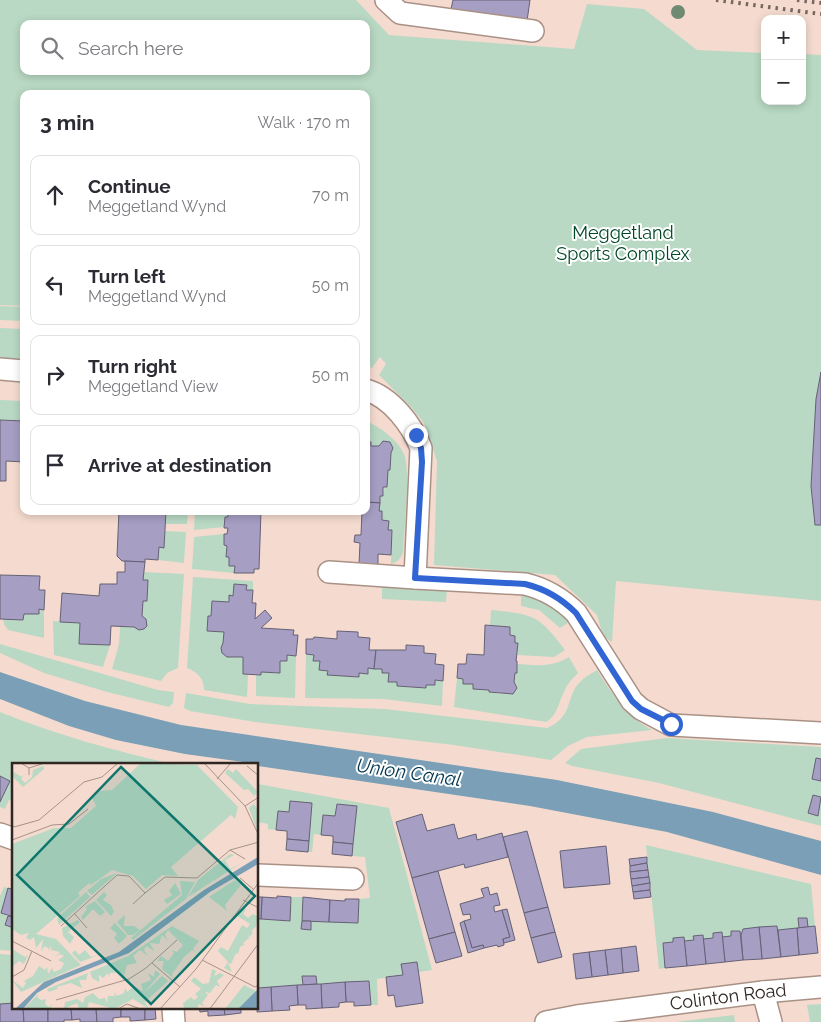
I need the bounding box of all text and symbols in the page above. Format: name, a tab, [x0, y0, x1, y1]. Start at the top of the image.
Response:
map controls	[761, 15, 806, 105]
button: +	[761, 15, 806, 60]
search box	[20, 20, 370, 75]
icon: search	[38, 34, 66, 62]
text: Search here	[78, 37, 184, 59]
button: −	[761, 60, 806, 105]
text: 3 min	[40, 110, 94, 135]
text: Walk · 170 m	[258, 113, 350, 132]
text: Continue	[88, 175, 171, 197]
icon: ahead	[41, 181, 69, 209]
text: 70 m	[312, 186, 349, 205]
text: Meggetland Wynd	[88, 197, 226, 216]
park label: Meggetland Sports Complex	[556, 222, 690, 264]
text: Turn left	[88, 265, 165, 287]
icon: left	[41, 271, 69, 299]
text: 50 m	[312, 276, 349, 295]
text: Meggetland Wynd	[88, 287, 226, 306]
text: Turn right	[88, 355, 177, 377]
icon: right	[41, 361, 69, 389]
text: 50 m	[312, 366, 349, 385]
text: Meggetland View	[88, 377, 218, 396]
route end	[405, 424, 428, 447]
icon: arrive	[41, 451, 69, 479]
text: Arrive at destination	[88, 454, 272, 476]
route start	[660, 713, 683, 736]
water label: Union Canal	[355, 754, 463, 790]
inset map	[12, 763, 259, 1010]
street label: Colinton Road	[669, 979, 787, 1014]

